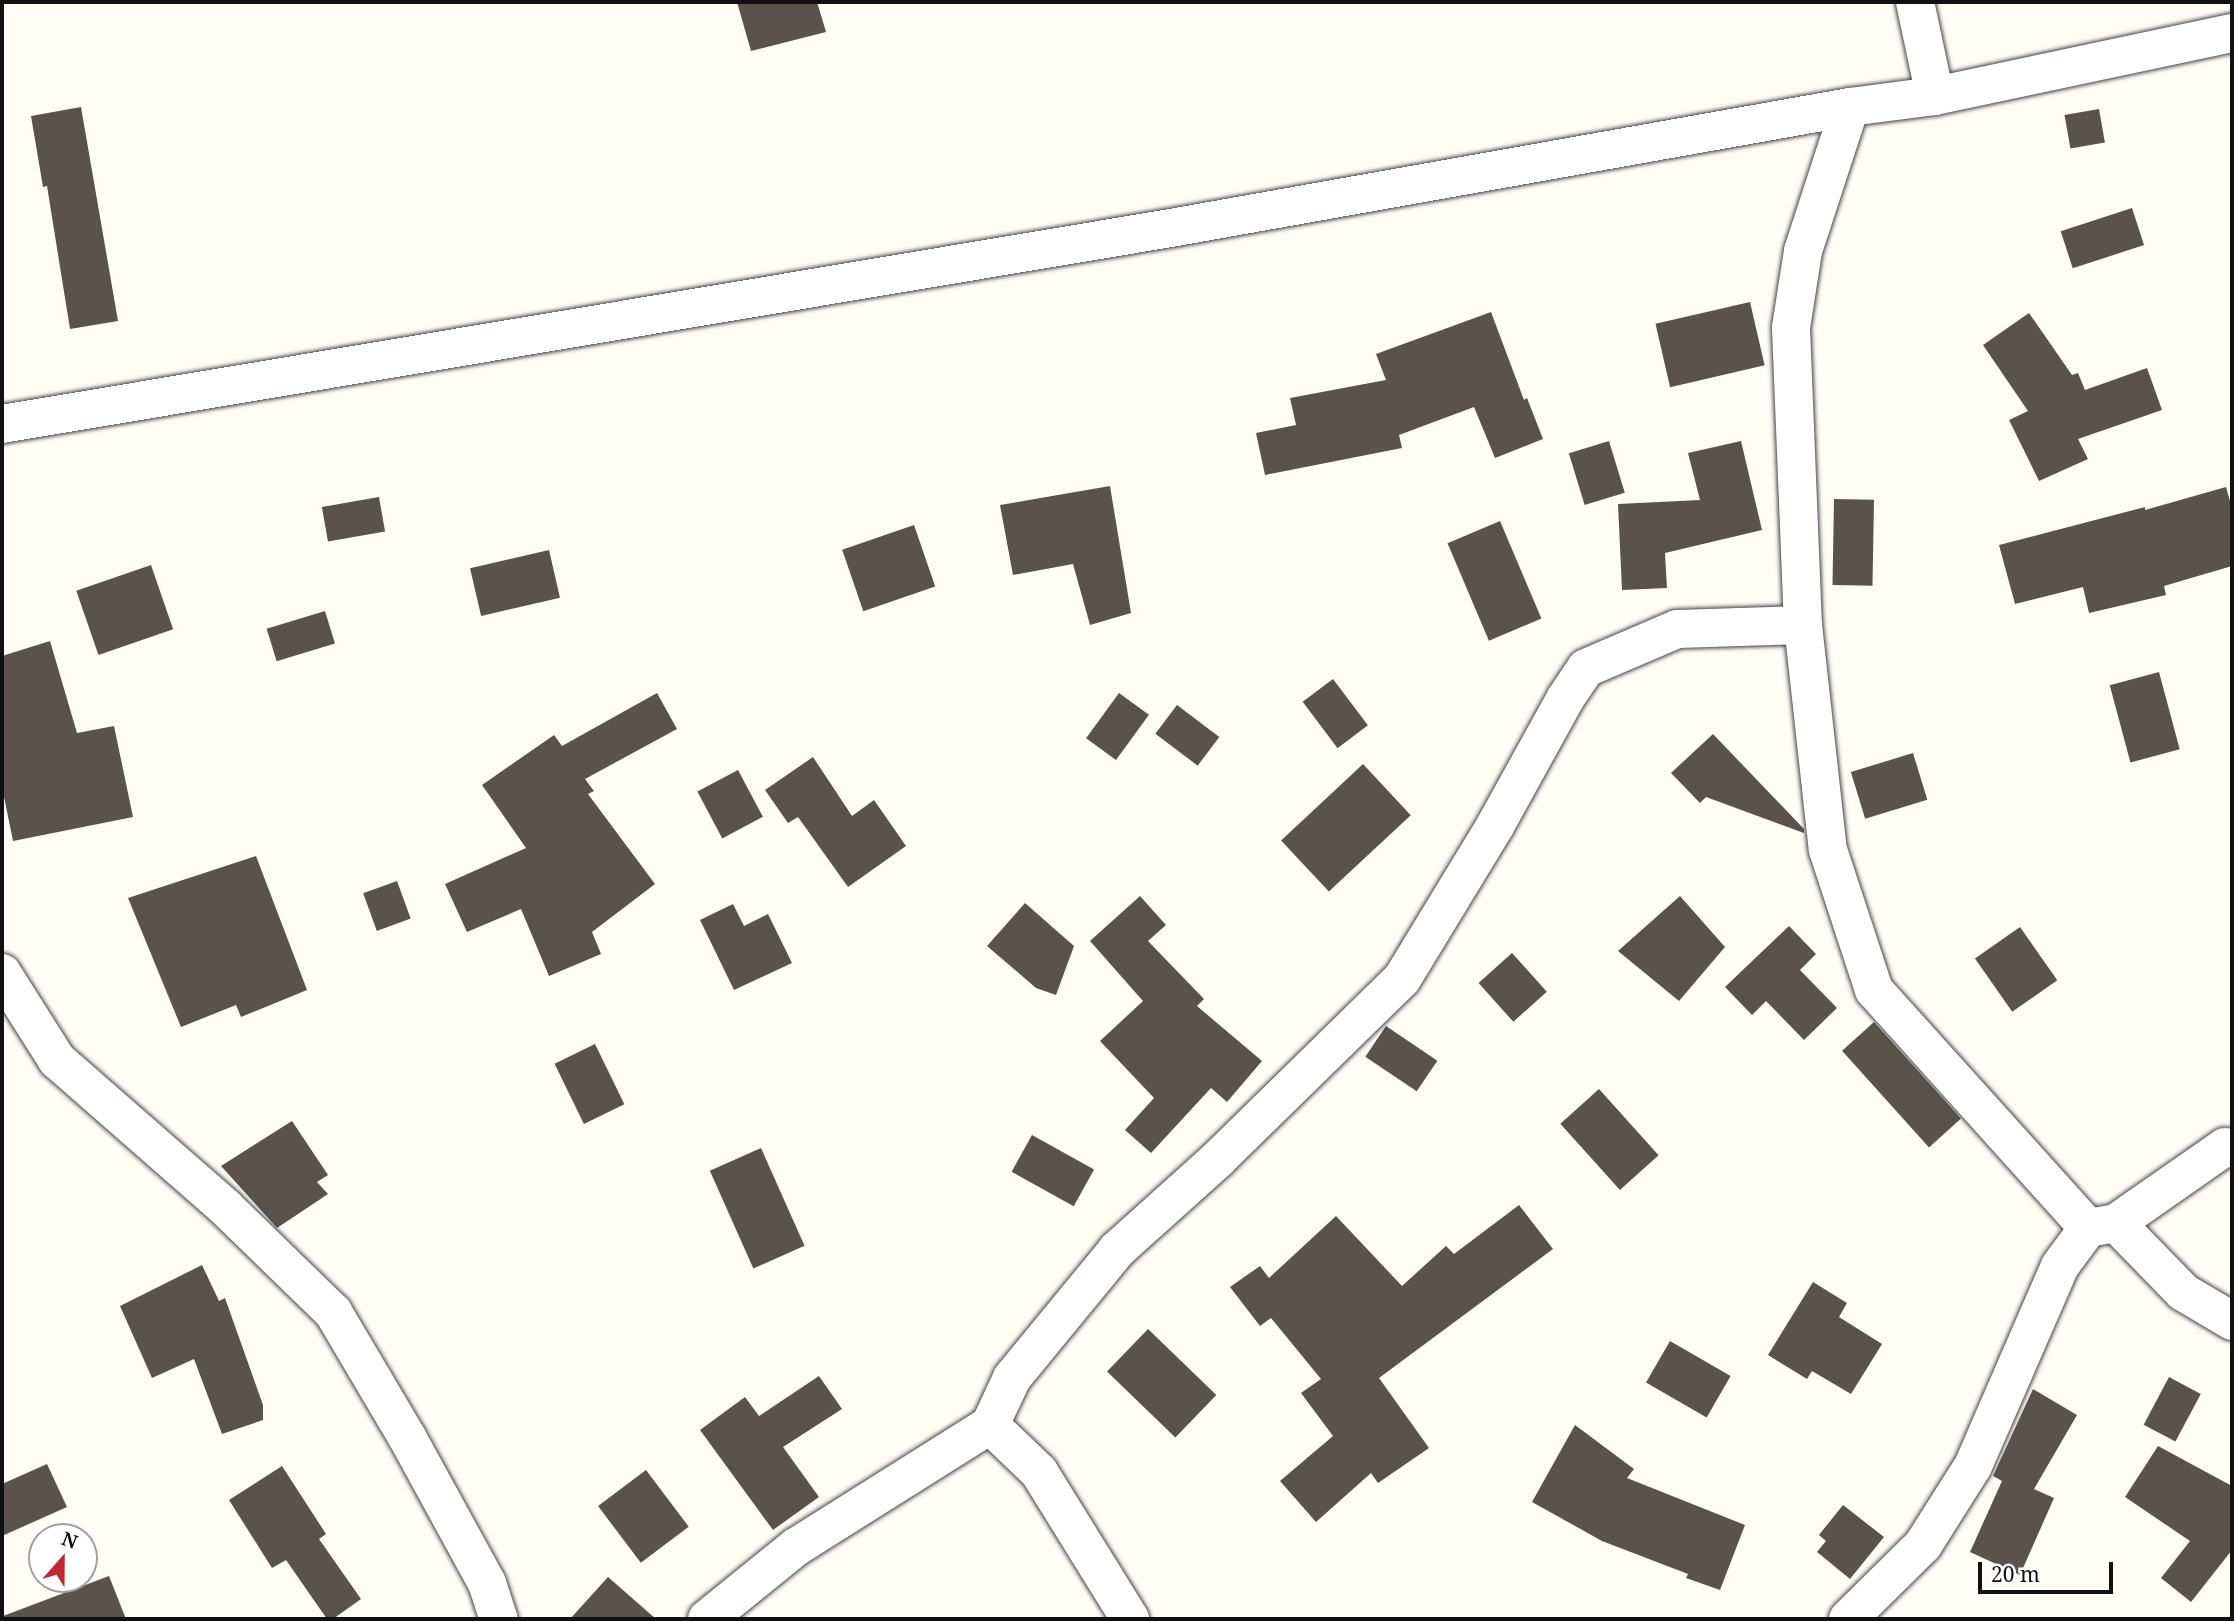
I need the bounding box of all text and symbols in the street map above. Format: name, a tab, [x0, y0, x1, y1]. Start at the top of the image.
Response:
north arrow	[28, 1523, 98, 1593]
text: N	[58, 1525, 81, 1555]
scale bar	[1982, 1548, 2117, 1592]
text: 20 m	[1991, 1560, 2040, 1588]

